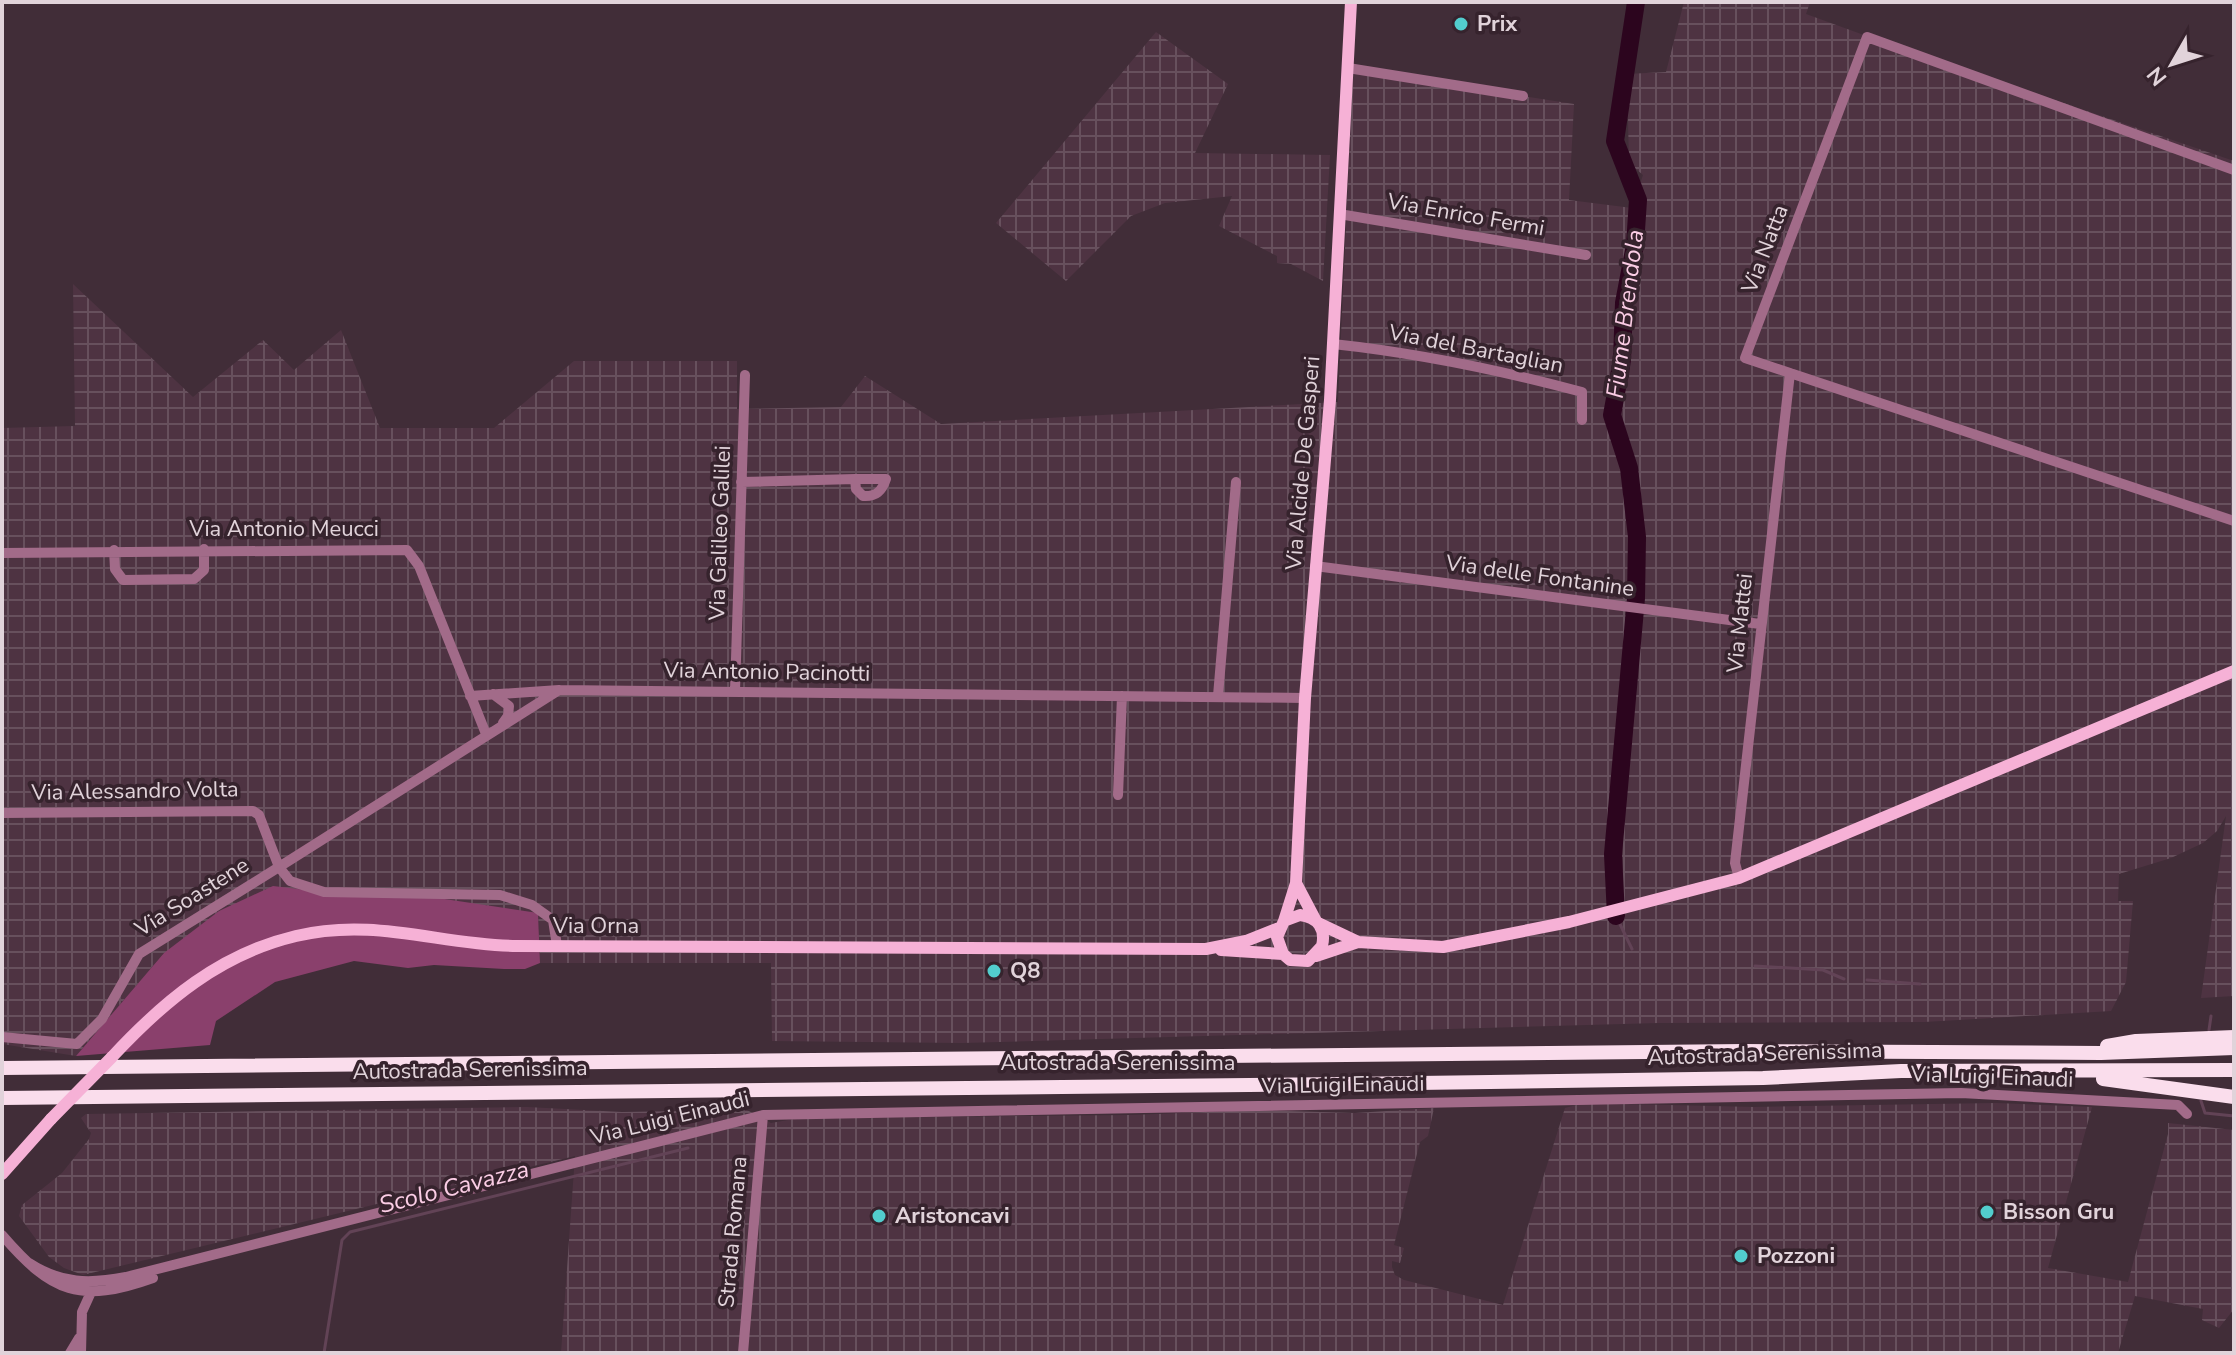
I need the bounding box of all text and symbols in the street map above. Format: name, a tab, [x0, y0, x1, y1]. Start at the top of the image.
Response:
place label: Prix	[1477, 9, 1518, 39]
marker: Prix	[1452, 15, 1470, 33]
north arrow	[2132, 24, 2212, 104]
text: N	[2140, 60, 2174, 92]
street label: Via Enrico Fermi	[1384, 186, 1547, 244]
street label: Via Natta	[1734, 201, 1796, 298]
water label: Fiume Brendola	[1599, 228, 1651, 400]
street label: Via del Bartaglian	[1385, 317, 1566, 381]
street label: Via Alcide De Gasperi	[1279, 355, 1327, 572]
street label: Via Galileo Galilei	[702, 445, 738, 622]
street label: Via Antonio Meucci	[188, 514, 379, 544]
street label: Via delle Fontanine	[1443, 548, 1636, 604]
street label: Via Mattei	[1720, 572, 1760, 675]
street label: Via Antonio Pacinotti	[662, 655, 871, 689]
street label: Via Alessandro Volta	[30, 774, 239, 808]
street label: Via Soastene	[129, 850, 255, 944]
street label: Via Orna	[552, 911, 639, 941]
place label: Q8	[1010, 956, 1040, 986]
marker: Q8	[985, 962, 1003, 980]
street label: Autostrada Serenissima	[1647, 1035, 1883, 1073]
street label: Autostrada Serenissima	[1001, 1048, 1235, 1078]
street label: Autostrada Serenissima	[352, 1053, 588, 1087]
street label: Via Luigi Einaudi	[1909, 1059, 2074, 1095]
street label: Via Luigi Einaudi	[1260, 1069, 1425, 1101]
street label: Via Luigi Einaudi	[586, 1084, 753, 1152]
water label: Scolo Cavazza	[376, 1153, 532, 1221]
street label: Strada Romana	[711, 1155, 755, 1309]
place label: Bisson Gru	[2003, 1197, 2114, 1227]
place label: Aristoncavi	[895, 1201, 1010, 1231]
marker: Bisson Gru	[1978, 1203, 1996, 1221]
marker: Aristoncavi	[870, 1207, 888, 1225]
place label: Pozzoni	[1757, 1241, 1835, 1271]
marker: Pozzoni	[1732, 1247, 1750, 1265]

